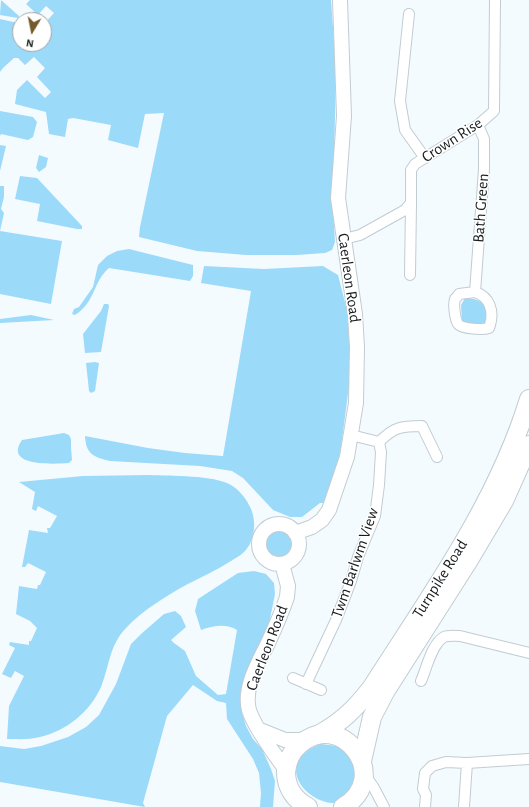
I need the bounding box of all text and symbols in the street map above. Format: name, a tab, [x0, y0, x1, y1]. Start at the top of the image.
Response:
north arrow	[12, 12, 52, 52]
text: N	[25, 37, 35, 49]
street label: Crown Rise	[418, 113, 486, 167]
street label: Bath Green	[469, 173, 493, 243]
street label: Caerleon Road	[333, 232, 365, 324]
street label: Twm Barlwm View	[327, 505, 383, 621]
street label: Turnpike Road	[408, 536, 472, 622]
street label: Caerleon Road	[242, 603, 292, 693]

